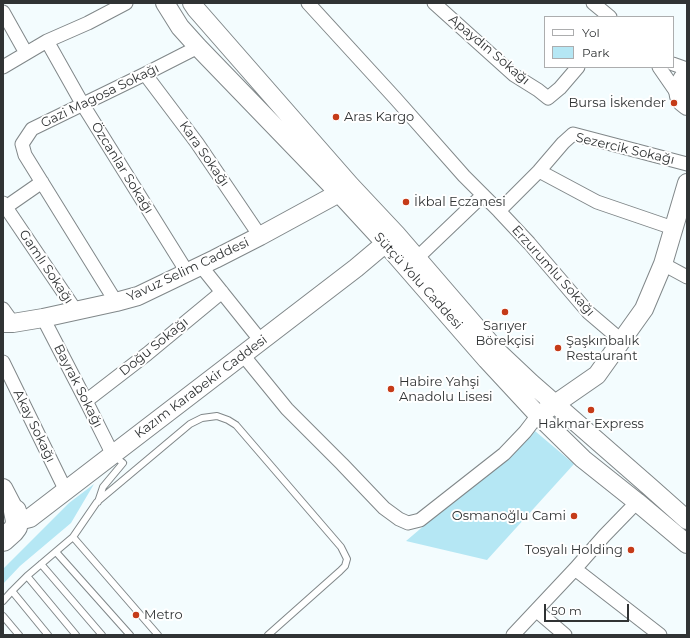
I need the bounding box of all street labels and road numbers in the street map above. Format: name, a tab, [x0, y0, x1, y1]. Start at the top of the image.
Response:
street label: Apaydın Sokağı	[445, 12, 533, 88]
street label: Gazi Magosa Sokağı	[38, 61, 162, 131]
street label: Kara Sokağı	[176, 118, 232, 190]
street label: Özcanlar Sokağı	[88, 119, 156, 217]
street label: Sezercik Sokağı	[574, 130, 676, 168]
street label: Erzurumlu Sokağı	[508, 222, 598, 320]
street label: Gamlı Sokağı	[16, 227, 76, 307]
street label: Sütçü Yolu Caddesi	[371, 229, 465, 333]
street label: Yavuz Selim Caddesi	[124, 235, 252, 305]
street label: Doğu Sokağı	[117, 315, 191, 379]
street label: Kazım Karabekir Caddesi	[132, 332, 270, 442]
street label: Bayrak Sokağı	[50, 342, 106, 430]
street label: Akay Sokağı	[10, 387, 58, 465]

